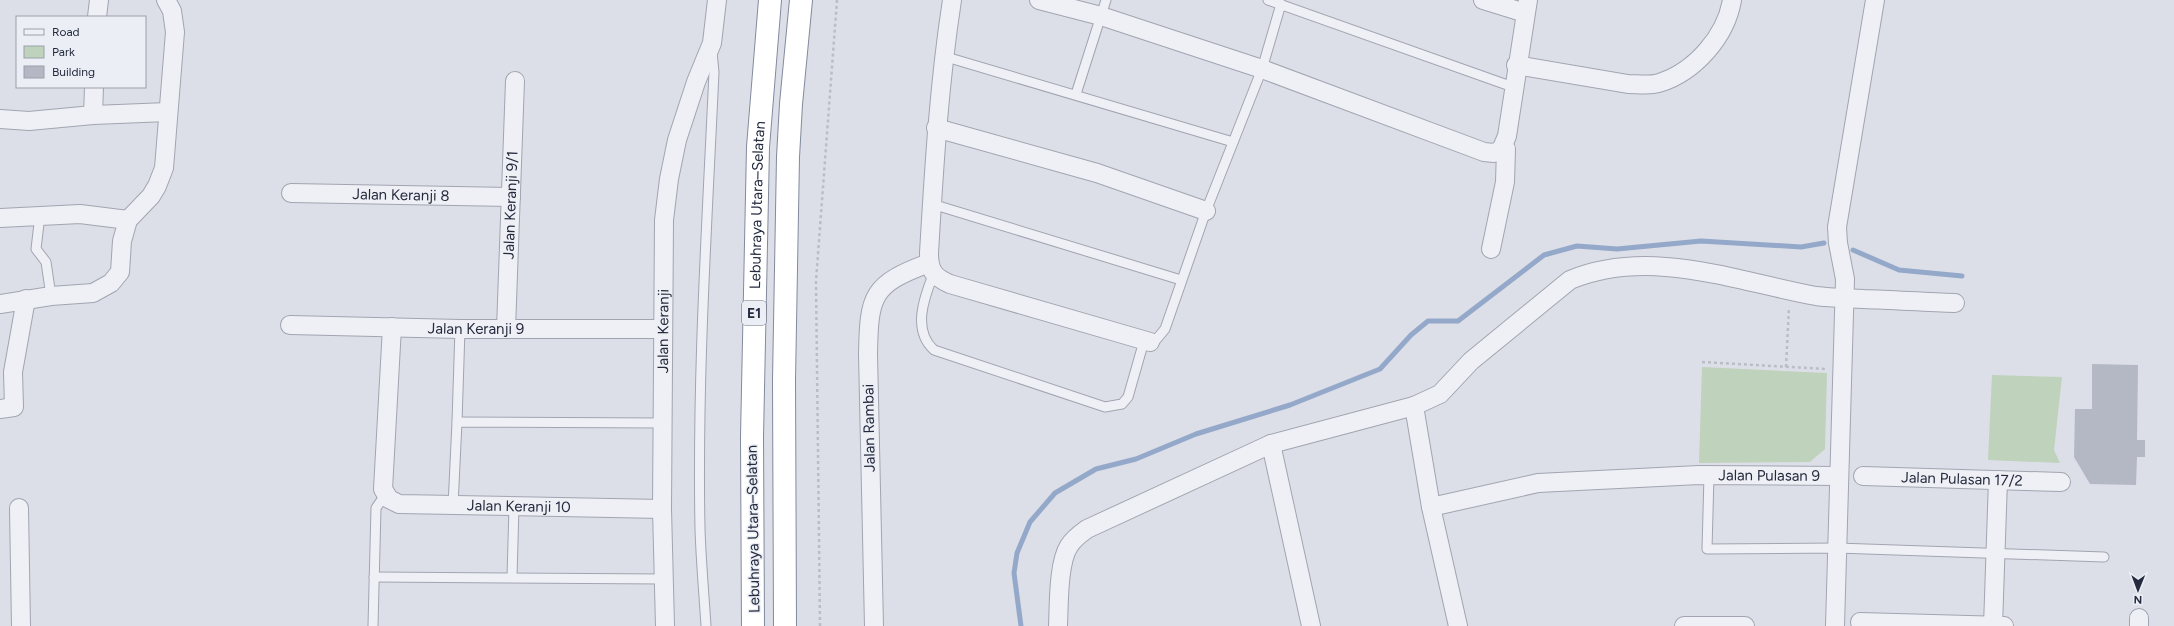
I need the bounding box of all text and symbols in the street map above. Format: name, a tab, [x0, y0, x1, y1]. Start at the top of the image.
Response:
legend	[16, 16, 146, 88]
text: Road	[52, 25, 80, 39]
text: Park	[52, 45, 75, 59]
text: Building	[52, 65, 95, 79]
street label: Lebuhraya Utara–Selatan	[746, 120, 769, 289]
street label: Jalan Keranji 9/1	[500, 150, 521, 260]
street label: Jalan Keranji 8	[352, 185, 450, 205]
street label: Jalan Keranji	[654, 289, 673, 373]
road number: E1	[742, 301, 766, 325]
street label: Jalan Keranji 9	[427, 319, 524, 338]
street label: Jalan Rambai	[859, 384, 879, 472]
street label: Lebuhraya Utara–Selatan	[743, 445, 763, 613]
street label: Jalan Pulasan 9	[1718, 466, 1820, 485]
street label: Jalan Pulasan 17/2	[1901, 468, 2023, 490]
street label: Jalan Keranji 10	[467, 496, 571, 516]
north arrow	[2118, 570, 2158, 610]
text: N	[2133, 593, 2142, 606]

